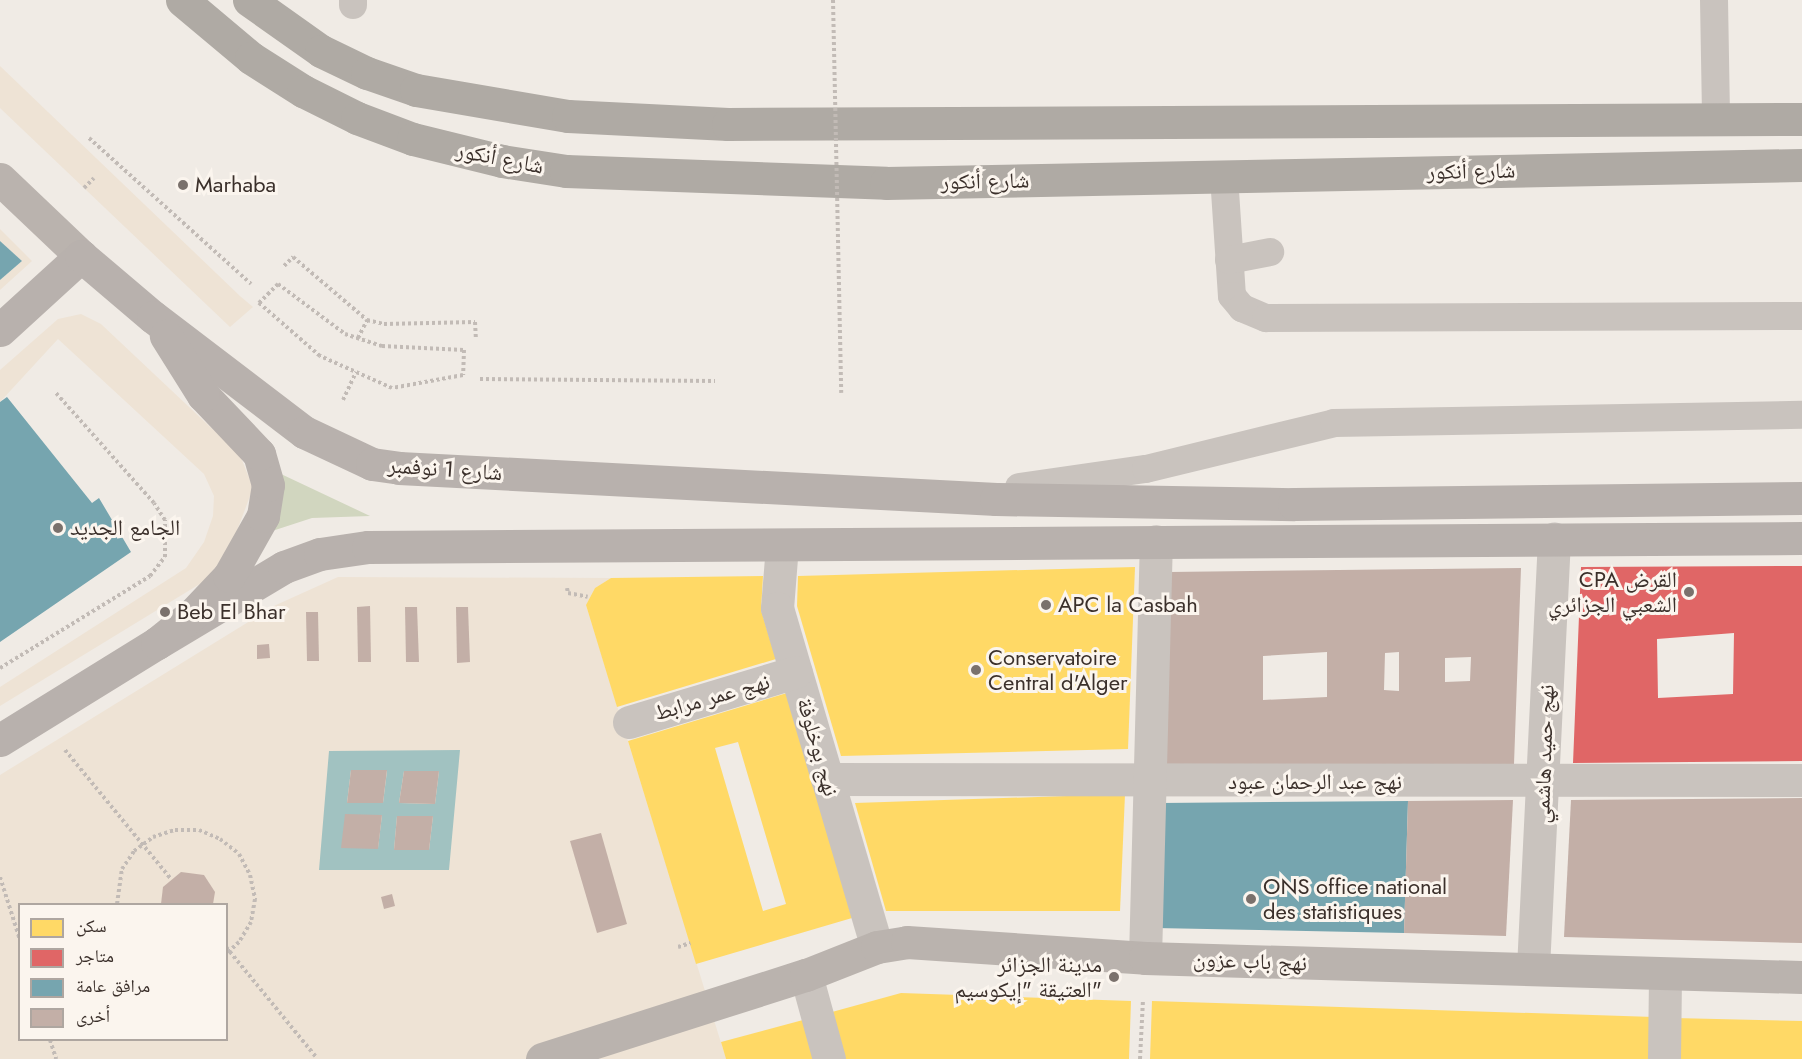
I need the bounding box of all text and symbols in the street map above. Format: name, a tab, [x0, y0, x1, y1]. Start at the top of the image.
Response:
street label: شارع أنكور	[454, 137, 546, 179]
street label: شارع أنكور	[1426, 157, 1516, 185]
street label: شارع أنكور	[940, 167, 1030, 195]
place label: Marhaba	[195, 172, 276, 198]
marker: Marhaba	[176, 178, 190, 192]
street label: شارع 1 نوفمبر	[387, 452, 503, 486]
place label: الجامع الجديد	[70, 515, 180, 541]
marker: الجامع الجديد	[51, 521, 65, 535]
place label: CPA القرض الشعبي الجزائري	[1548, 566, 1677, 618]
marker: CPA القرض الشعبي الجزائري	[1682, 585, 1696, 599]
place label: APC la Casbah	[1058, 592, 1198, 618]
marker: APC la Casbah	[1039, 598, 1053, 612]
place label: Beb El Bhar	[177, 599, 285, 625]
marker: Beb El Bhar	[158, 605, 172, 619]
place label: Conservatoire Central d'Alger	[988, 644, 1128, 696]
marker: Conservatoire Central d'Alger	[969, 663, 983, 677]
street label: نهج عمر مرابط	[651, 668, 773, 726]
street label: نهج حميد هاشمي	[1528, 684, 1560, 824]
street label: نهج بوخلوفة	[791, 695, 845, 799]
street label: نهج عبد الرحمان عبود	[1228, 769, 1402, 795]
place label: ONS office national des statistiques	[1263, 873, 1447, 924]
marker: ONS office national des statistiques	[1244, 892, 1258, 906]
legend	[18, 903, 228, 1041]
text: سكن	[76, 913, 107, 939]
text: متاجر	[76, 943, 114, 969]
street label: نهج باب عزون	[1193, 946, 1307, 976]
place label: مدينة الجزائر العتيقة "إيكوسيم"	[954, 951, 1102, 1002]
marker: مدينة الجزائر العتيقة "إيكوسيم"	[1107, 970, 1121, 984]
text: مرافق عامة	[76, 973, 150, 999]
text: أخرى	[76, 1003, 110, 1029]

